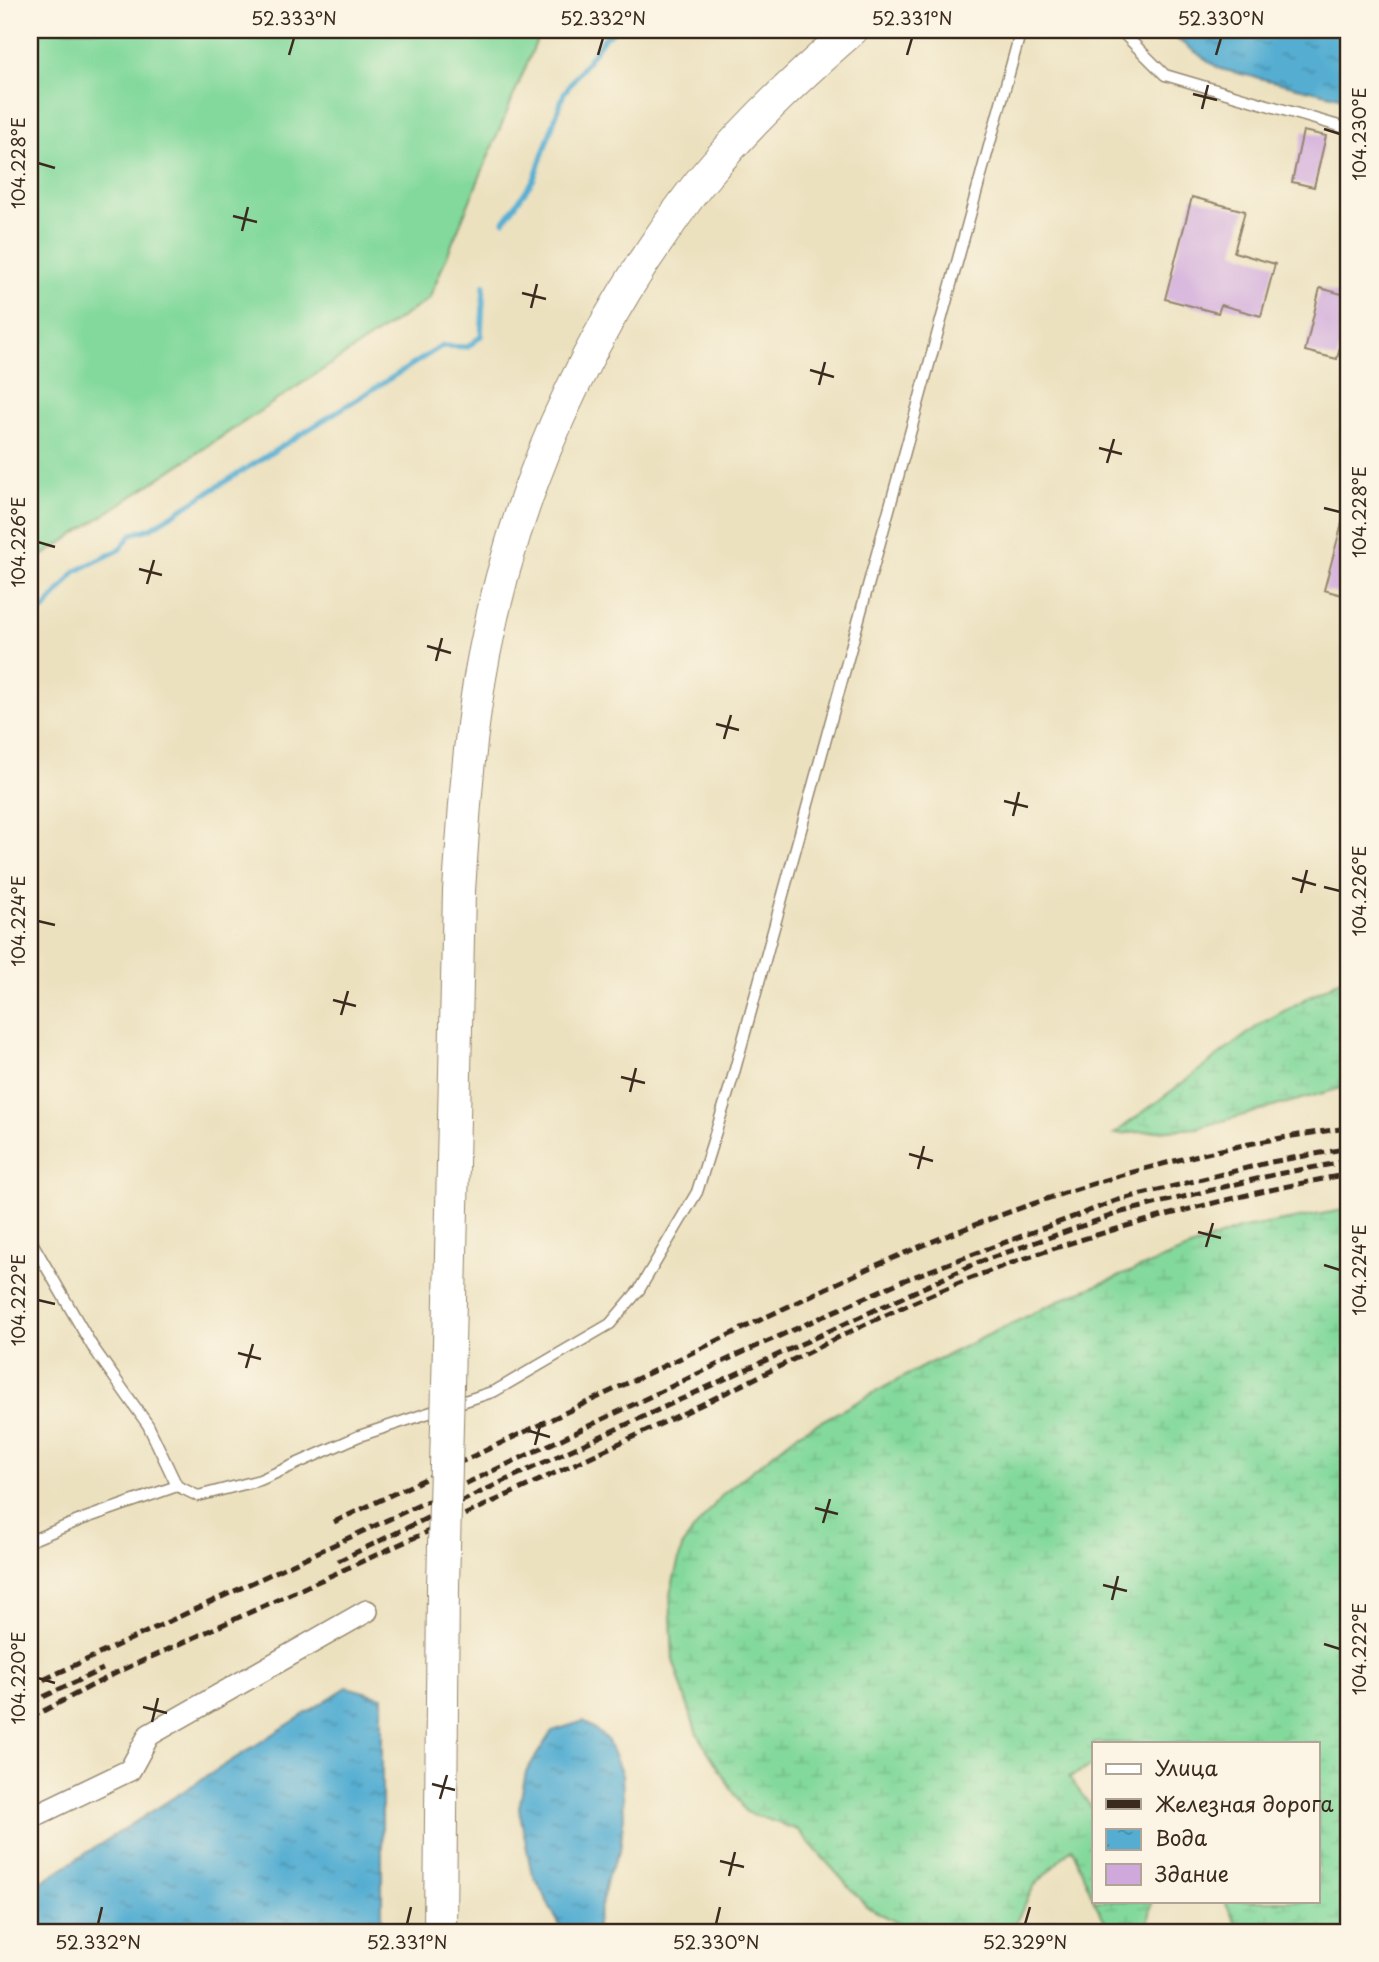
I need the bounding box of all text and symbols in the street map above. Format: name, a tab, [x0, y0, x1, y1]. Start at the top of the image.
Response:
text: 52.333°N	[251, 4, 337, 31]
text: 52.332°N	[560, 4, 646, 31]
text: 52.331°N	[872, 4, 952, 31]
text: 52.330°N	[1178, 4, 1264, 31]
text: 104.230°E	[1345, 87, 1372, 181]
text: 104.228°E	[4, 117, 31, 209]
text: 104.228°E	[1345, 466, 1372, 558]
text: 104.226°E	[4, 496, 31, 588]
text: 104.226°E	[1345, 845, 1372, 937]
text: 104.224°E	[4, 875, 31, 967]
text: 104.224°E	[1345, 1224, 1372, 1316]
text: 104.222°E	[4, 1254, 31, 1346]
text: 104.222°E	[1345, 1603, 1372, 1695]
text: 104.220°E	[4, 1631, 31, 1725]
legend	[1092, 1742, 1320, 1902]
text: Улица	[1155, 1751, 1218, 1783]
text: Железная дорога	[1155, 1787, 1333, 1819]
text: Вода	[1155, 1821, 1207, 1853]
text: Здание	[1155, 1857, 1229, 1889]
text: 52.332°N	[55, 1928, 141, 1955]
text: 52.331°N	[367, 1928, 447, 1955]
text: 52.330°N	[673, 1928, 759, 1955]
text: 52.329°N	[983, 1928, 1067, 1955]

